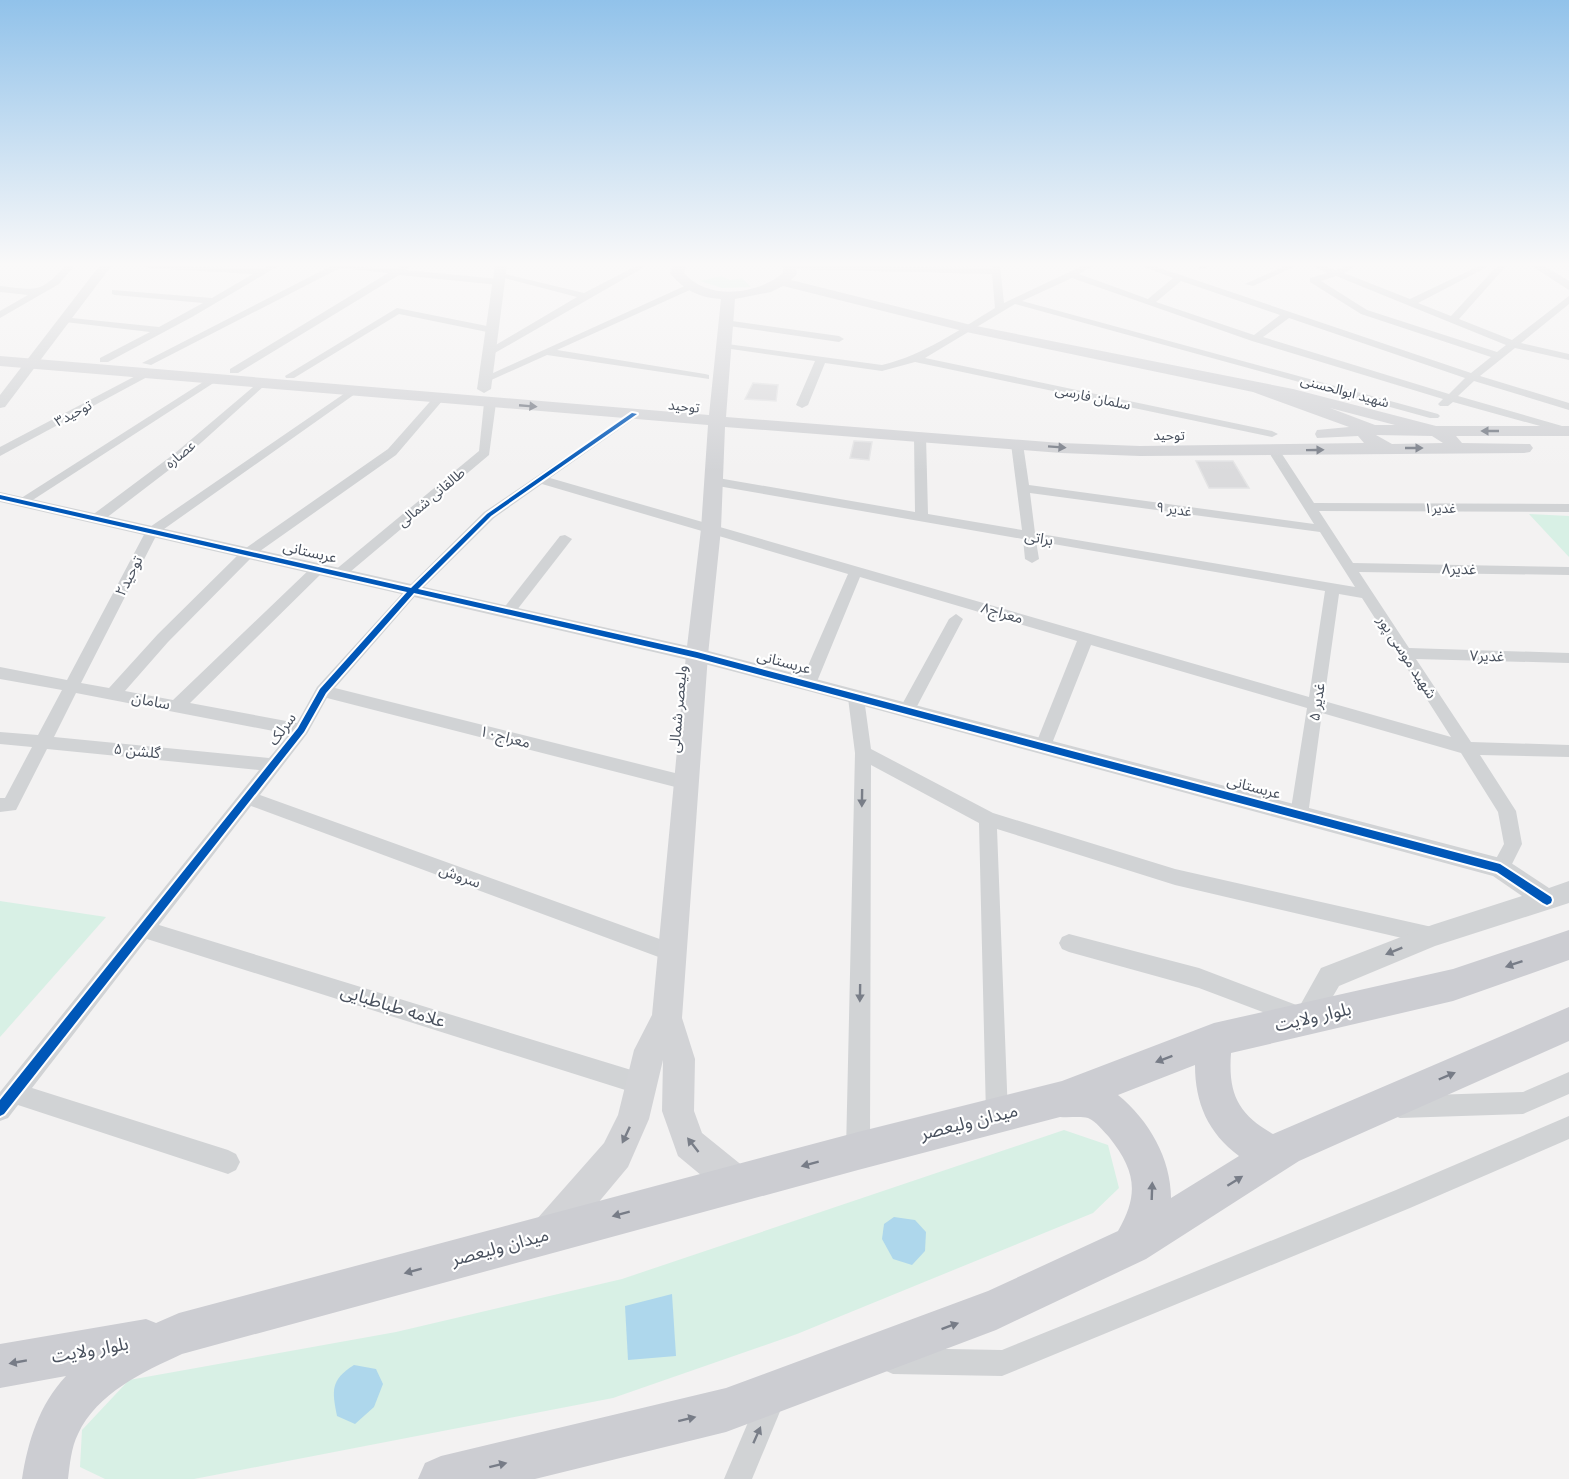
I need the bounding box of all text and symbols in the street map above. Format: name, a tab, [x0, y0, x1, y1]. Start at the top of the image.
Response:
street label: شهید ابوالحسنی	[1299, 371, 1391, 411]
street label: سلمان فارسی	[1054, 380, 1132, 414]
street label: توحید	[667, 395, 701, 417]
street label: توحید۳	[51, 396, 95, 430]
one-way arrow	[518, 401, 537, 411]
street label: توحید	[1153, 426, 1185, 444]
one-way arrow	[1480, 426, 1499, 436]
street label: عصاره	[161, 436, 199, 472]
one-way arrow	[1048, 442, 1067, 452]
one-way arrow	[1405, 443, 1424, 453]
one-way arrow	[1306, 445, 1325, 455]
street label: طالقانی شمالی	[393, 463, 469, 531]
street label: غدیر ۹	[1155, 498, 1193, 520]
street label: غدیر۱	[1424, 499, 1456, 517]
street label: براتی	[1023, 526, 1055, 549]
street label: عربستانی	[281, 536, 339, 567]
street label: توحید۲	[110, 552, 147, 599]
street label: غدیر۸	[1442, 559, 1477, 578]
street label: معراج۸	[978, 597, 1025, 630]
street label: شهید موسی پور	[1372, 611, 1442, 703]
street label: عربستانی	[755, 645, 814, 678]
street label: غدیر۷	[1469, 645, 1505, 666]
street label: ولیعصر شمالی	[664, 664, 691, 754]
street label: غدیر ۵	[1304, 681, 1329, 722]
street label: سامان	[130, 687, 172, 714]
street label: سرلک	[263, 708, 300, 749]
street label: معراج۱۰	[477, 721, 532, 755]
street label: گلشن ۵	[113, 739, 162, 762]
street label: عربستانی	[1225, 770, 1284, 803]
one-way arrow	[858, 788, 867, 807]
street label: سروش	[437, 859, 484, 892]
one-way arrow	[1385, 946, 1403, 956]
one-way arrow	[1505, 959, 1523, 969]
street label: علامه طباطبایی	[338, 979, 448, 1032]
one-way arrow	[855, 983, 865, 1002]
street label: بلوار ولایت	[1272, 997, 1353, 1036]
one-way arrow	[1155, 1055, 1173, 1064]
one-way arrow	[1438, 1071, 1456, 1080]
street label: میدان ولیعصر	[917, 1098, 1020, 1145]
one-way arrow	[621, 1127, 630, 1144]
one-way arrow	[687, 1137, 700, 1152]
one-way arrow	[801, 1159, 819, 1169]
one-way arrow	[1227, 1175, 1243, 1186]
one-way arrow	[1147, 1181, 1156, 1200]
one-way arrow	[612, 1210, 631, 1220]
street label: میدان ولیعصر	[448, 1222, 551, 1271]
one-way arrow	[404, 1267, 422, 1276]
one-way arrow	[941, 1321, 959, 1330]
street label: بلوار ولایت	[50, 1331, 130, 1368]
one-way arrow	[9, 1358, 28, 1367]
one-way arrow	[678, 1414, 697, 1424]
one-way arrow	[752, 1426, 762, 1444]
one-way arrow	[489, 1460, 507, 1470]

